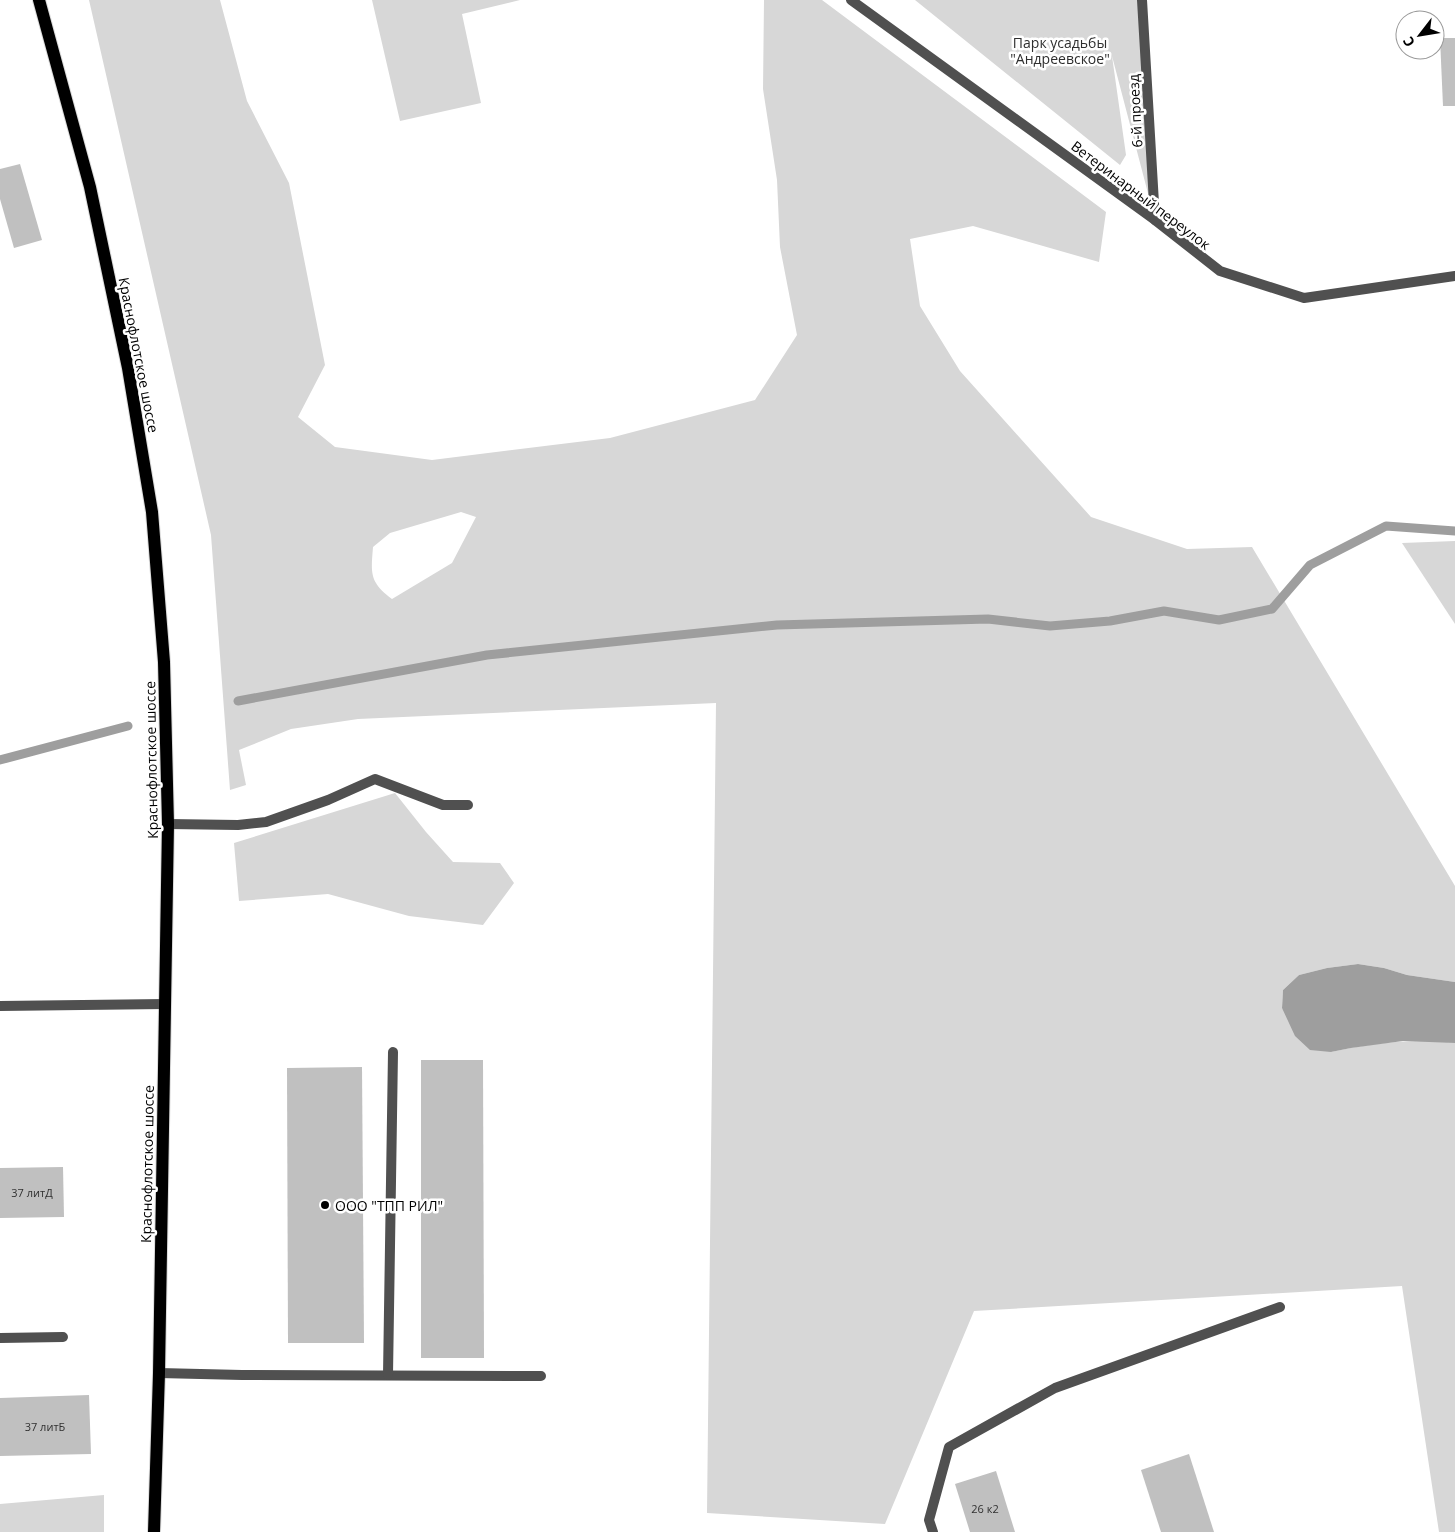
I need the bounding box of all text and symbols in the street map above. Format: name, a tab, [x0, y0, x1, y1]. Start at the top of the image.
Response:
north arrow	[1395, 10, 1445, 60]
park label: Парк усадьбы "Андреевское"	[1010, 33, 1110, 68]
text: С	[1398, 33, 1419, 51]
street label: 6-й проезд	[1124, 74, 1146, 148]
street label: Ветеринарный переулок	[1067, 136, 1215, 254]
street label: Краснофлотское шоссе	[115, 276, 163, 434]
street label: Краснофлотское шоссе	[140, 681, 162, 839]
street label: Краснофлотское шоссе	[136, 1085, 158, 1243]
house number: 37 литД	[11, 1185, 53, 1200]
place label: ООО "ТПП РИЛ"	[335, 1196, 443, 1215]
marker: ООО "ТПП РИЛ"	[319, 1199, 331, 1211]
house number: 37 литБ	[25, 1419, 66, 1434]
house number: 26 к2	[971, 1501, 999, 1516]

